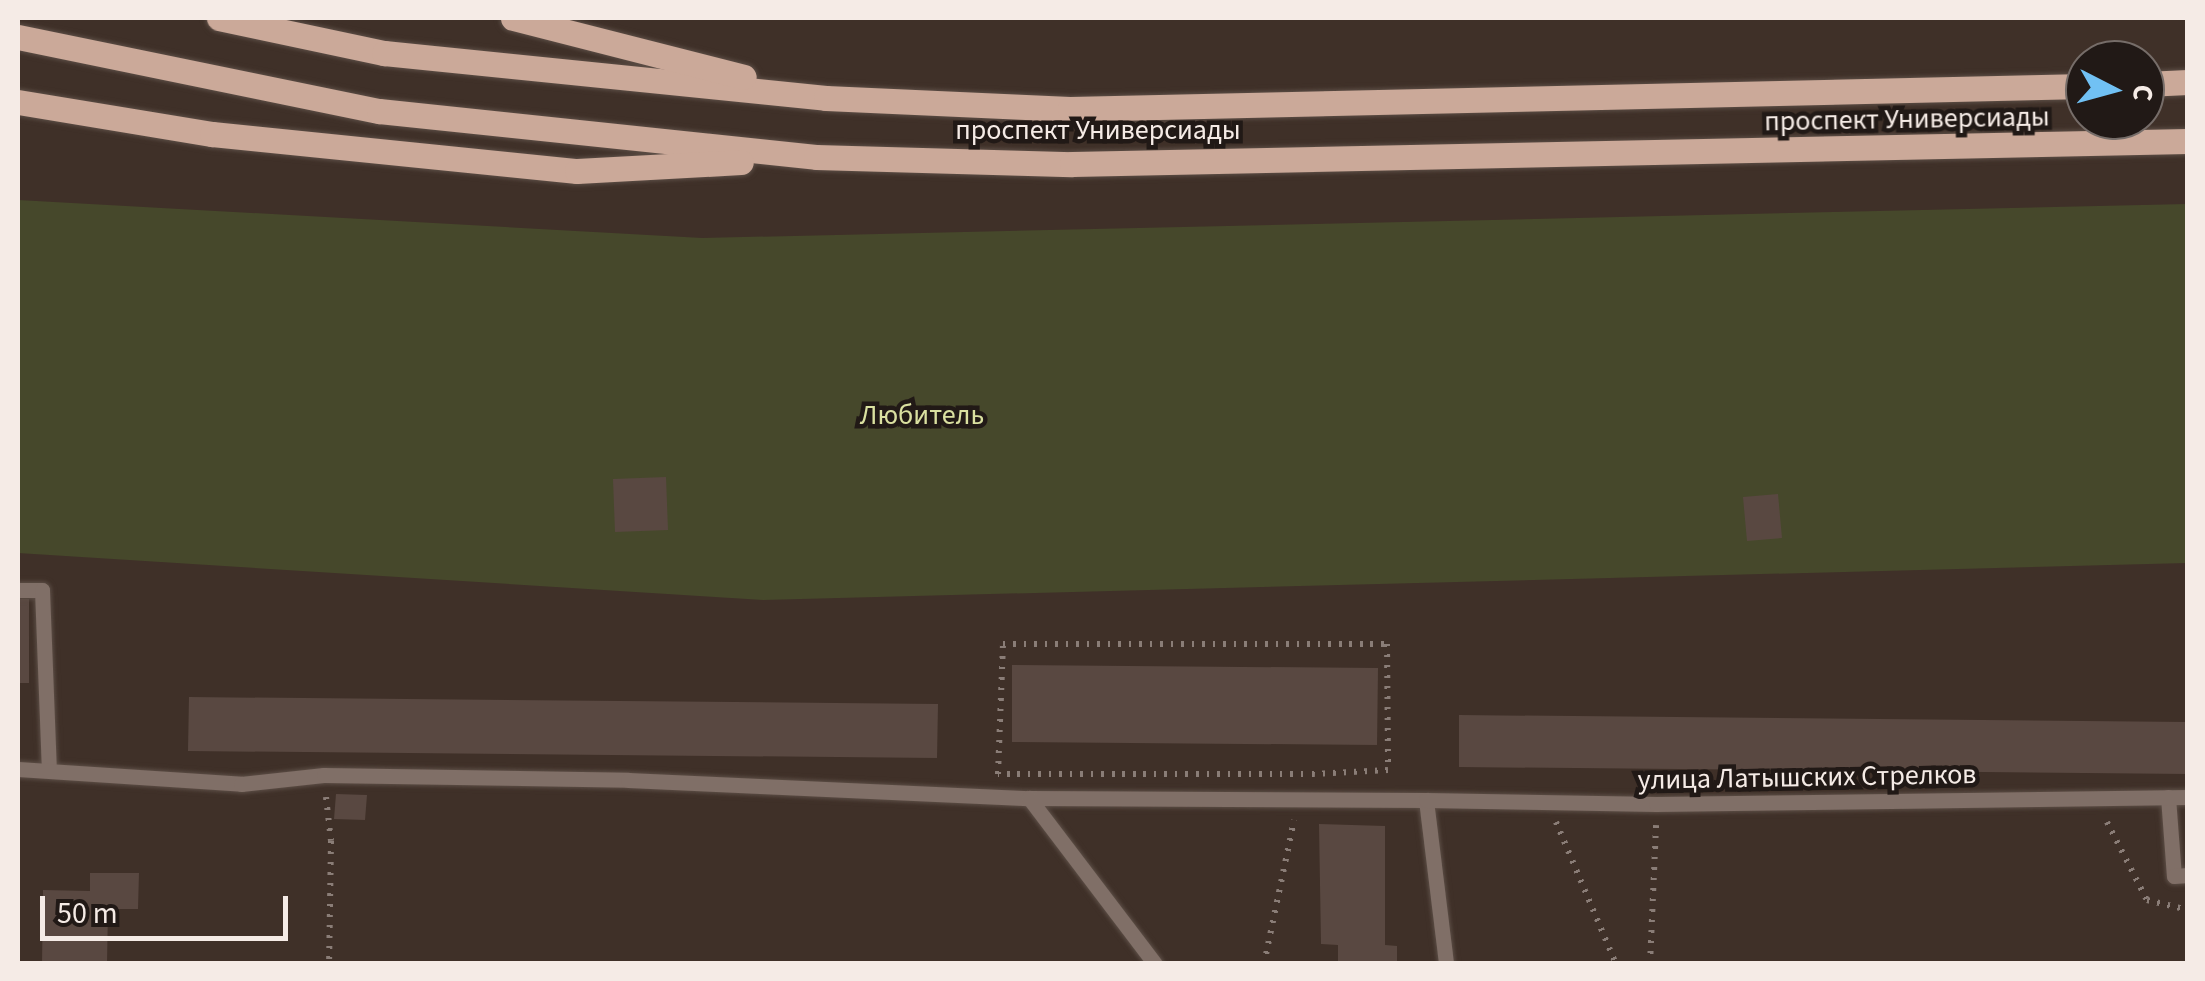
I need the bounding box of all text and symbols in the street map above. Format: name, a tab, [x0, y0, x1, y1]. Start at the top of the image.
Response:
north arrow	[2065, 40, 2165, 140]
text: С	[2122, 83, 2164, 103]
street label: проспект Универсиады	[1764, 100, 2050, 138]
street label: проспект Универсиады	[955, 113, 1241, 147]
park label: Любитель	[860, 398, 984, 432]
street label: улица Латышских Стрелков	[1637, 757, 1977, 797]
scale bar	[45, 876, 292, 938]
text: 50 m	[57, 892, 118, 935]

